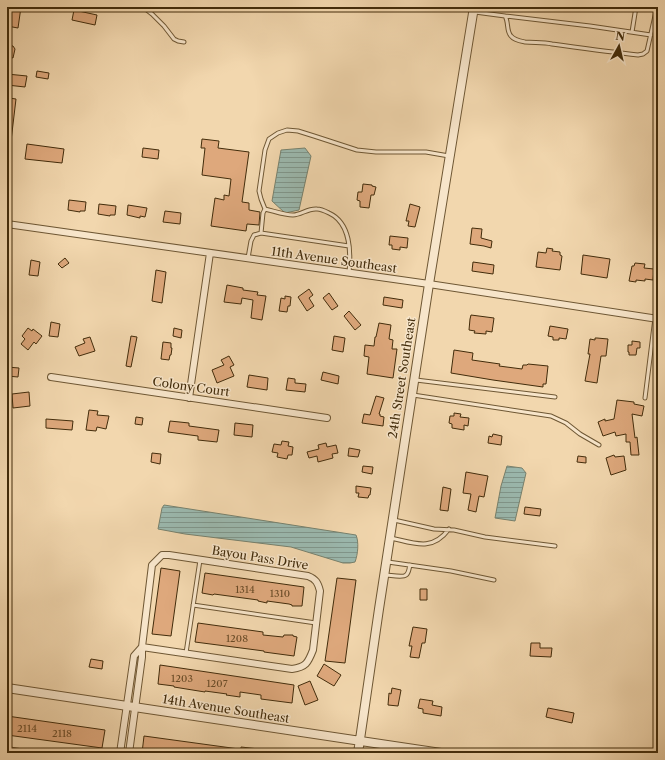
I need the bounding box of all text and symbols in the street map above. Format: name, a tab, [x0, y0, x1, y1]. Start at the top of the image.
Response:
north arrow	[599, 26, 639, 66]
text: N	[615, 29, 627, 44]
street label: 11th Avenue Southeast	[270, 243, 399, 276]
street label: 24th Street Southeast	[385, 316, 419, 439]
street label: Colony Court	[152, 374, 231, 399]
street label: Bayou Pass Drive	[211, 542, 310, 573]
house number: 1314	[235, 583, 255, 596]
house number: 1310	[270, 587, 290, 600]
house number: 1208	[226, 632, 248, 645]
house number: 1203	[171, 672, 193, 685]
house number: 1207	[206, 677, 228, 690]
street label: 14th Avenue Southeast	[161, 691, 291, 726]
house number: 2114	[17, 722, 37, 735]
house number: 2118	[52, 727, 72, 740]

